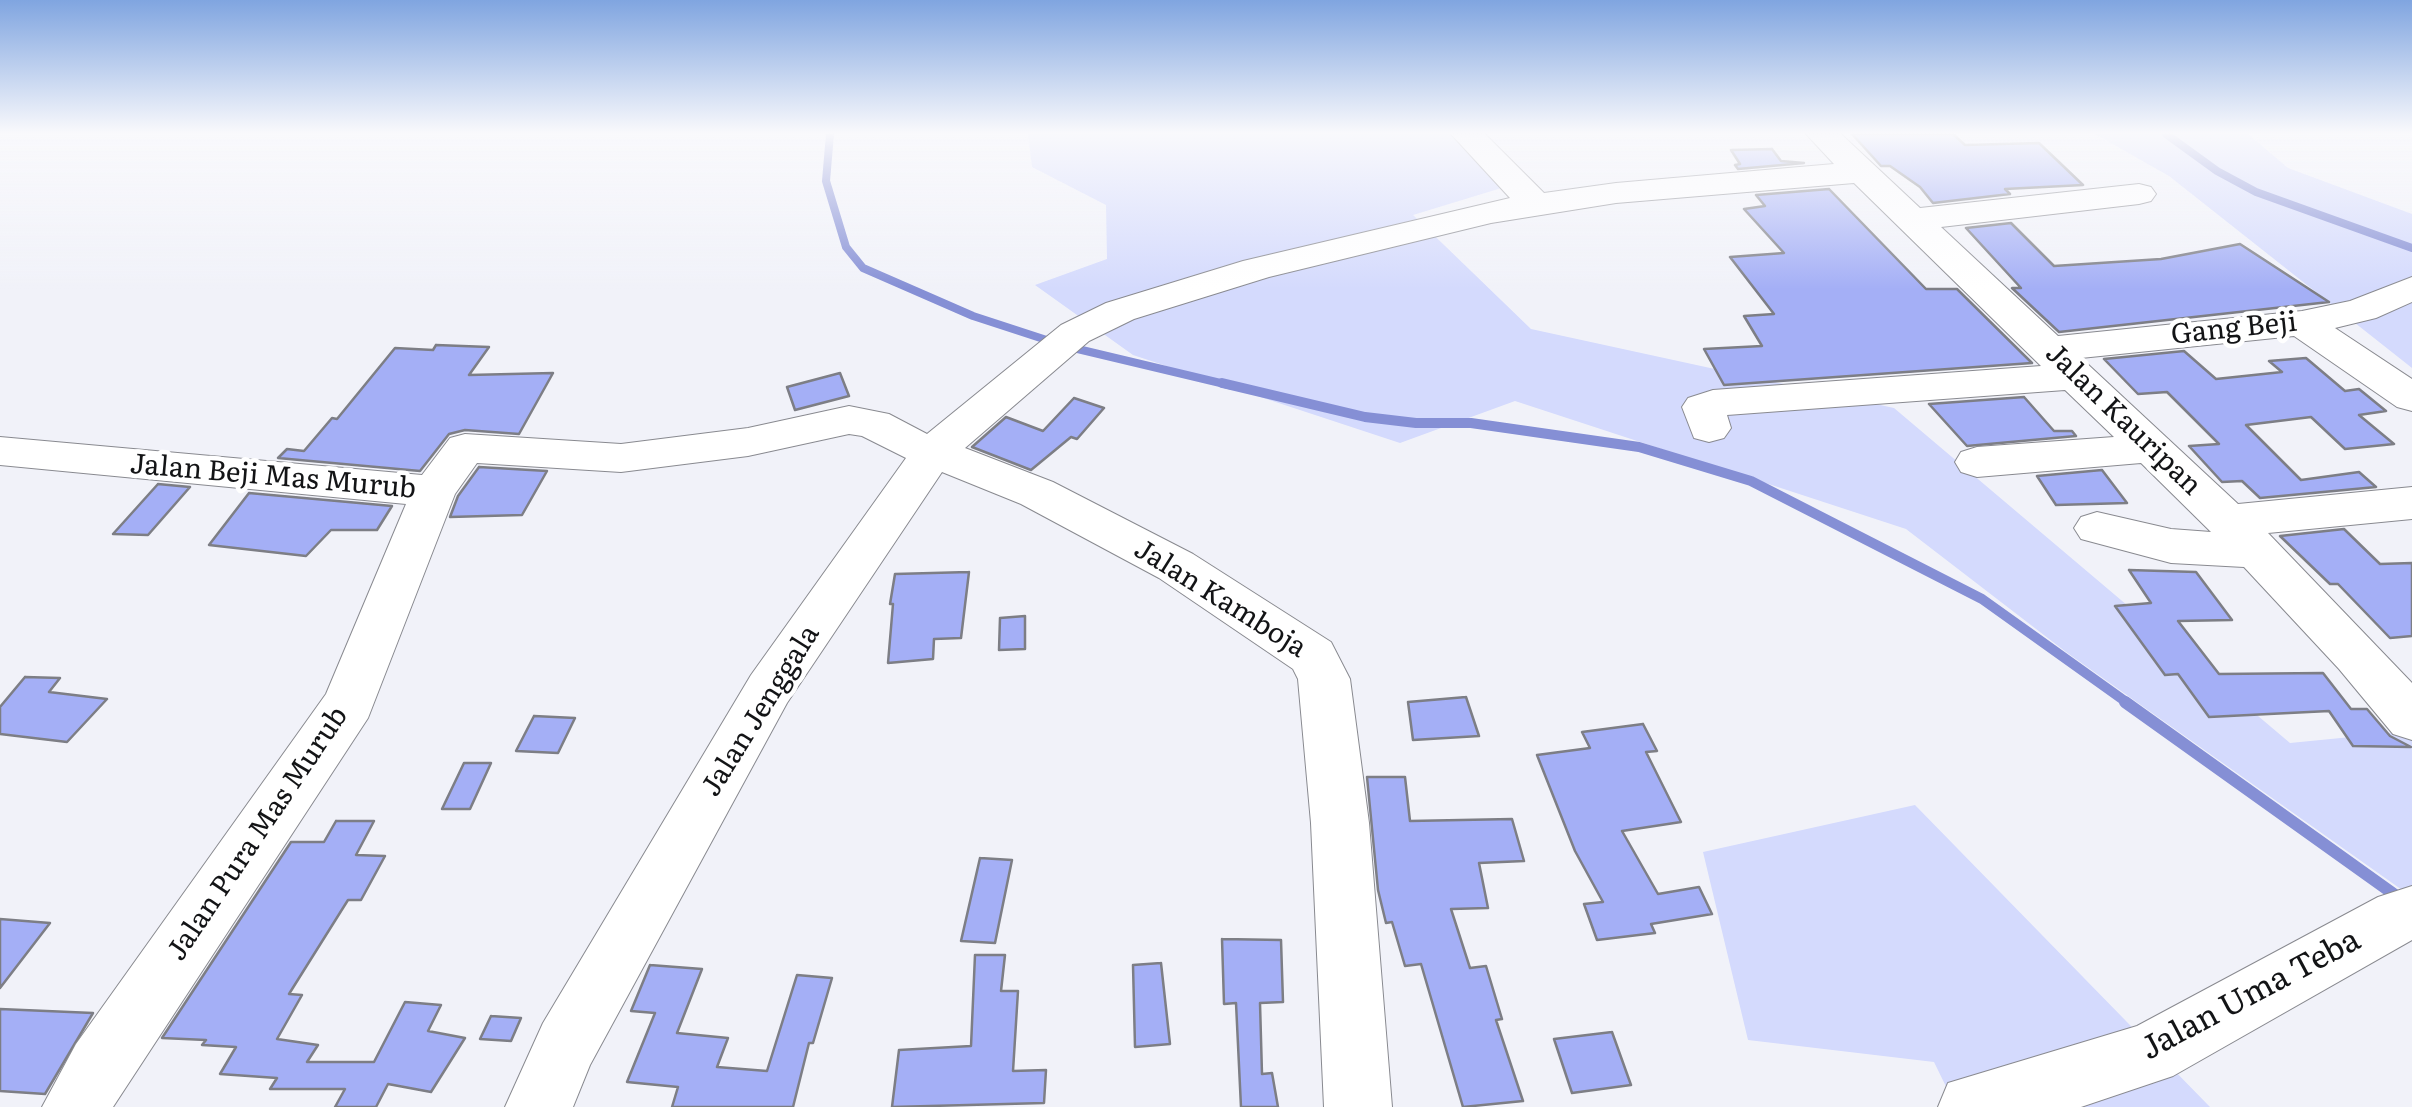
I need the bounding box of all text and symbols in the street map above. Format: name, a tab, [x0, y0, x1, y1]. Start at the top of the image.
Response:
street label: Gang Beji	[2169, 306, 2299, 352]
street label: Jalan Kauripan	[2038, 337, 2208, 503]
street label: Jalan Beji Mas Murub	[129, 448, 417, 506]
street label: Jalan Kamboja	[1128, 533, 1312, 665]
street label: Jalan Jenggala	[695, 619, 827, 803]
street label: Jalan Pura Mas Murub	[161, 701, 355, 967]
street label: Jalan Uma Teba	[2135, 921, 2367, 1069]

